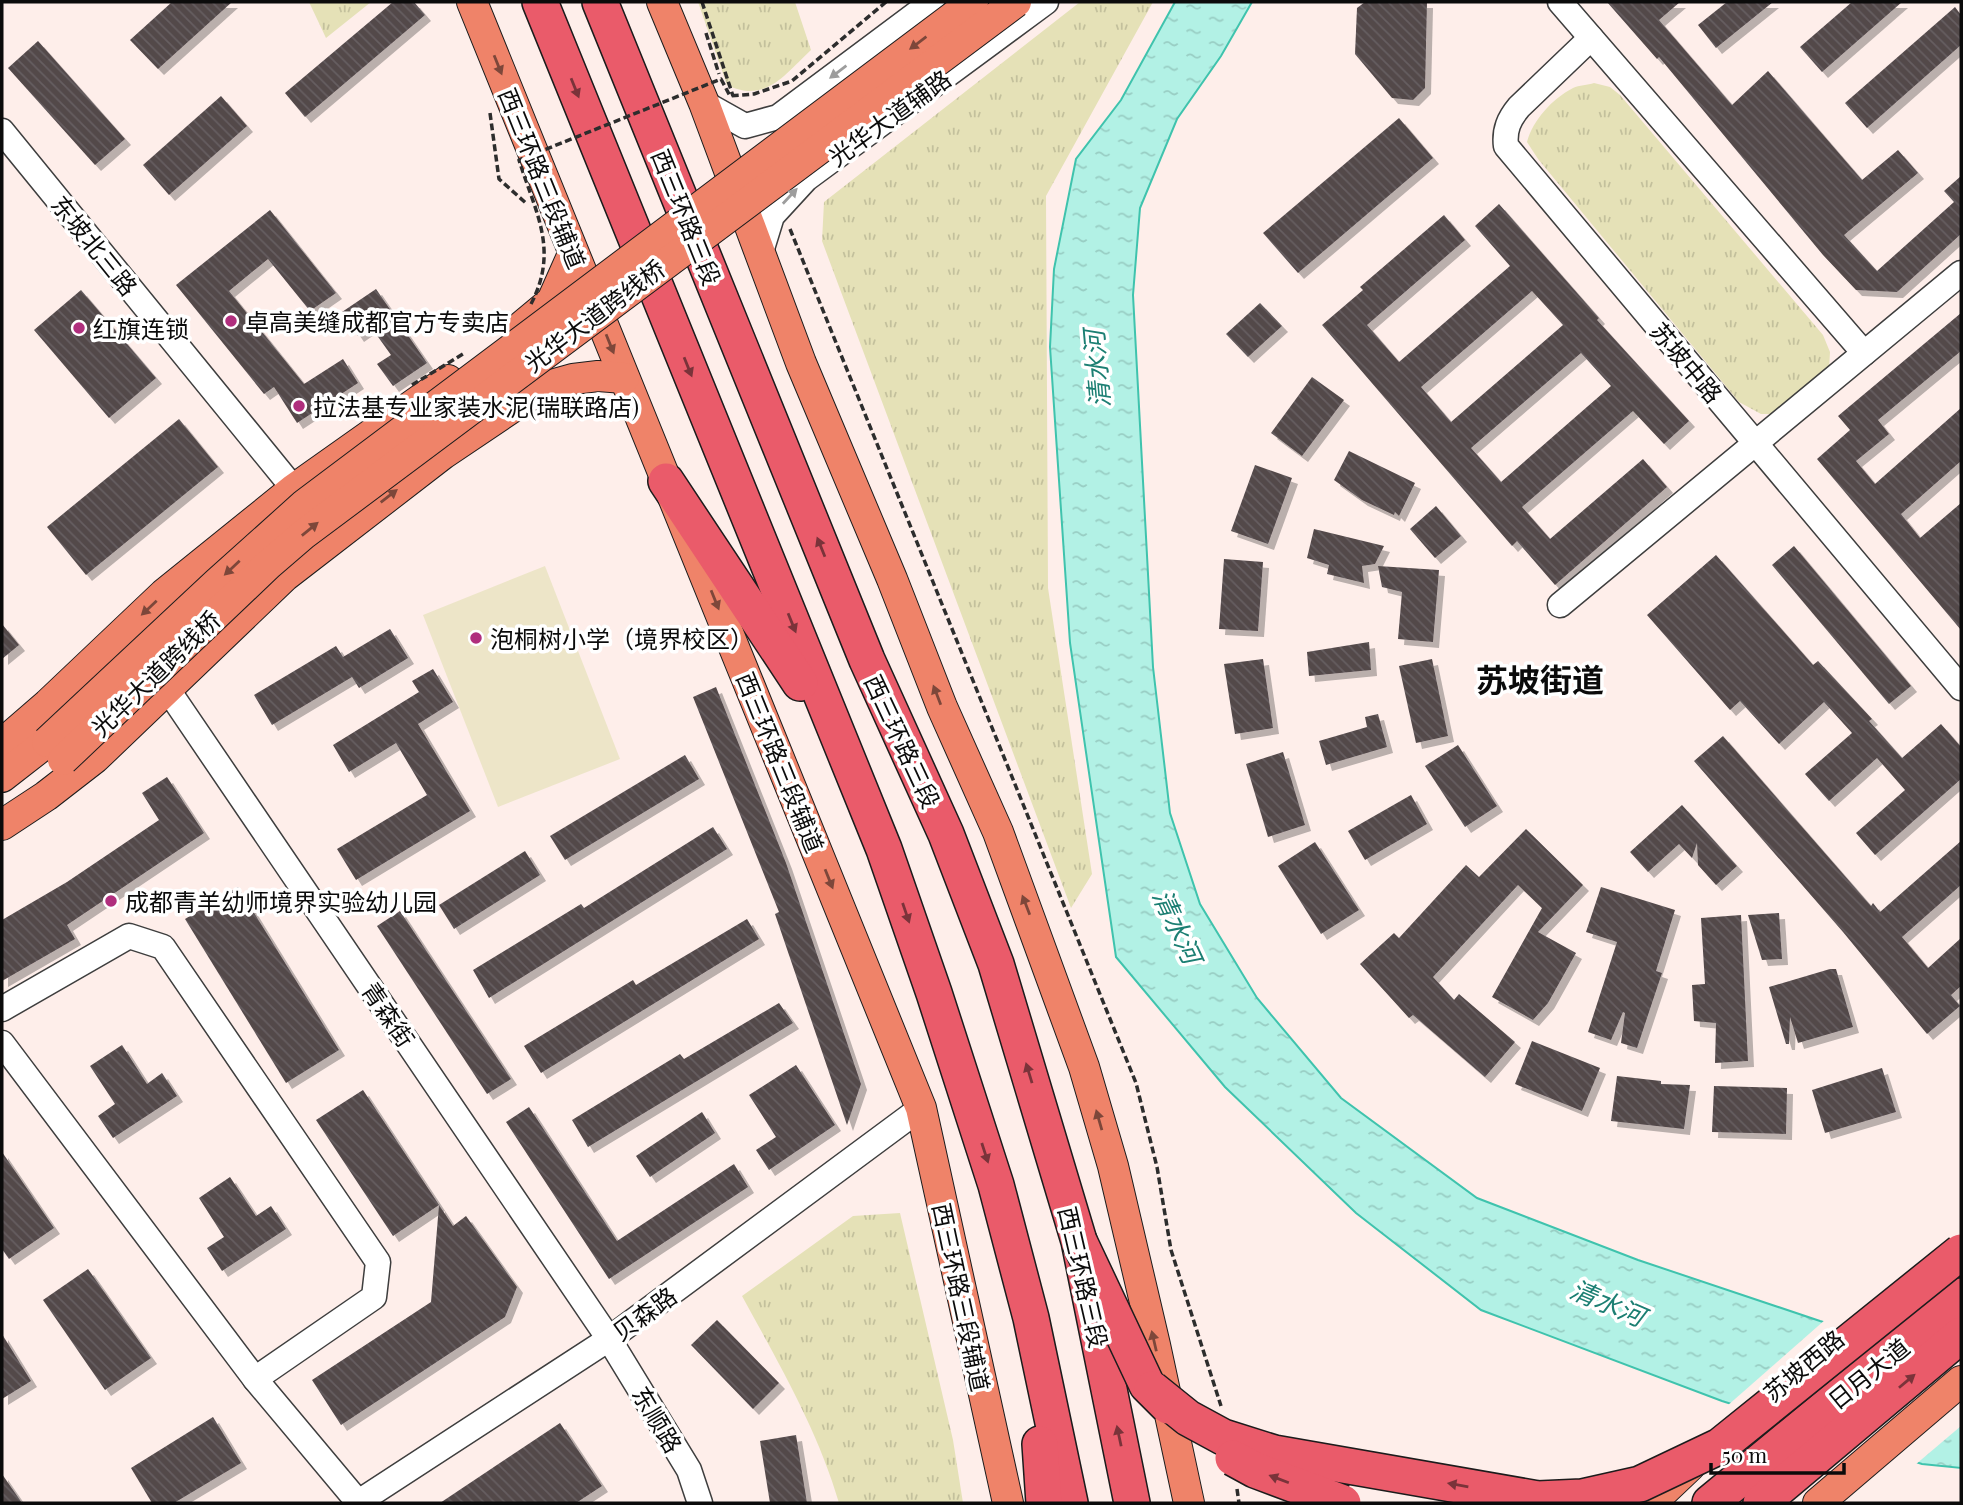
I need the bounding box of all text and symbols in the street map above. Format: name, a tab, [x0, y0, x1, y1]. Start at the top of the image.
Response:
one-way arrow	[909, 35, 927, 49]
one-way arrow	[492, 55, 503, 76]
street label: 光华大道辅路	[821, 62, 957, 172]
one-way arrow	[829, 65, 848, 79]
one-way arrow	[570, 77, 581, 98]
street label: 西三环路三段辅道	[492, 83, 594, 273]
street label: 西三环路三段	[645, 144, 729, 290]
street label: 东坡北三路	[45, 188, 145, 302]
one-way arrow	[782, 188, 798, 205]
street label: 光华大道跨线桥	[517, 252, 671, 378]
place label: 卓高美缝成都官方专卖店	[245, 305, 509, 337]
place label: 红旗连锁	[93, 312, 189, 344]
marker: 卓高美缝成都官方专卖店	[223, 313, 239, 329]
street label: 苏坡中路	[1644, 315, 1730, 409]
marker: 红旗连锁	[71, 320, 87, 336]
water label: 清水河	[1075, 324, 1117, 409]
one-way arrow	[605, 334, 616, 355]
one-way arrow	[683, 356, 694, 377]
place label: 拉法基专业家装水泥(瑞联路店)	[313, 390, 639, 422]
marker: 拉法基专业家装水泥(瑞联路店)	[291, 398, 307, 414]
one-way arrow	[379, 488, 397, 503]
one-way arrow	[300, 522, 318, 537]
one-way arrow	[815, 536, 826, 557]
one-way arrow	[224, 560, 241, 576]
one-way arrow	[710, 590, 721, 611]
one-way arrow	[141, 599, 158, 616]
street label: 光华大道跨线桥	[83, 603, 227, 743]
one-way arrow	[786, 613, 798, 633]
place label: 泡桐树小学（境界校区）	[490, 622, 754, 654]
marker: 泡桐树小学（境界校区）	[468, 630, 484, 646]
district label: 苏坡街道	[1476, 657, 1604, 700]
street label: 西三环路三段辅道	[730, 667, 832, 857]
street label: 西三环路三段	[858, 669, 948, 813]
one-way arrow	[932, 685, 943, 706]
one-way arrow	[824, 868, 835, 889]
water label: 清水河	[1146, 883, 1212, 973]
place label: 成都青羊幼师境界实验幼儿园	[125, 885, 437, 917]
marker: 成都青羊幼师境界实验幼儿园	[103, 893, 119, 909]
one-way arrow	[1020, 894, 1031, 915]
one-way arrow	[901, 903, 912, 924]
street label: 青森街	[356, 975, 422, 1053]
one-way arrow	[1023, 1062, 1033, 1083]
one-way arrow	[1094, 1109, 1104, 1130]
one-way arrow	[981, 1142, 991, 1163]
street label: 西三环路三段辅道	[926, 1200, 998, 1394]
street label: 西三环路三段	[1052, 1203, 1116, 1351]
water label: 清水河	[1565, 1271, 1655, 1335]
street label: 贝森路	[605, 1279, 683, 1347]
street label: 苏坡西路	[1756, 1322, 1850, 1408]
one-way arrow	[1148, 1330, 1159, 1352]
street label: 日月大道	[1821, 1330, 1915, 1416]
one-way arrow	[1898, 1374, 1915, 1389]
street label: 东顺路	[626, 1380, 690, 1458]
one-way arrow	[1113, 1425, 1124, 1447]
scale bar	[1711, 1432, 1844, 1476]
text: 50 m	[1722, 1440, 1768, 1468]
one-way arrow	[1268, 1474, 1289, 1485]
one-way arrow	[1447, 1479, 1469, 1490]

